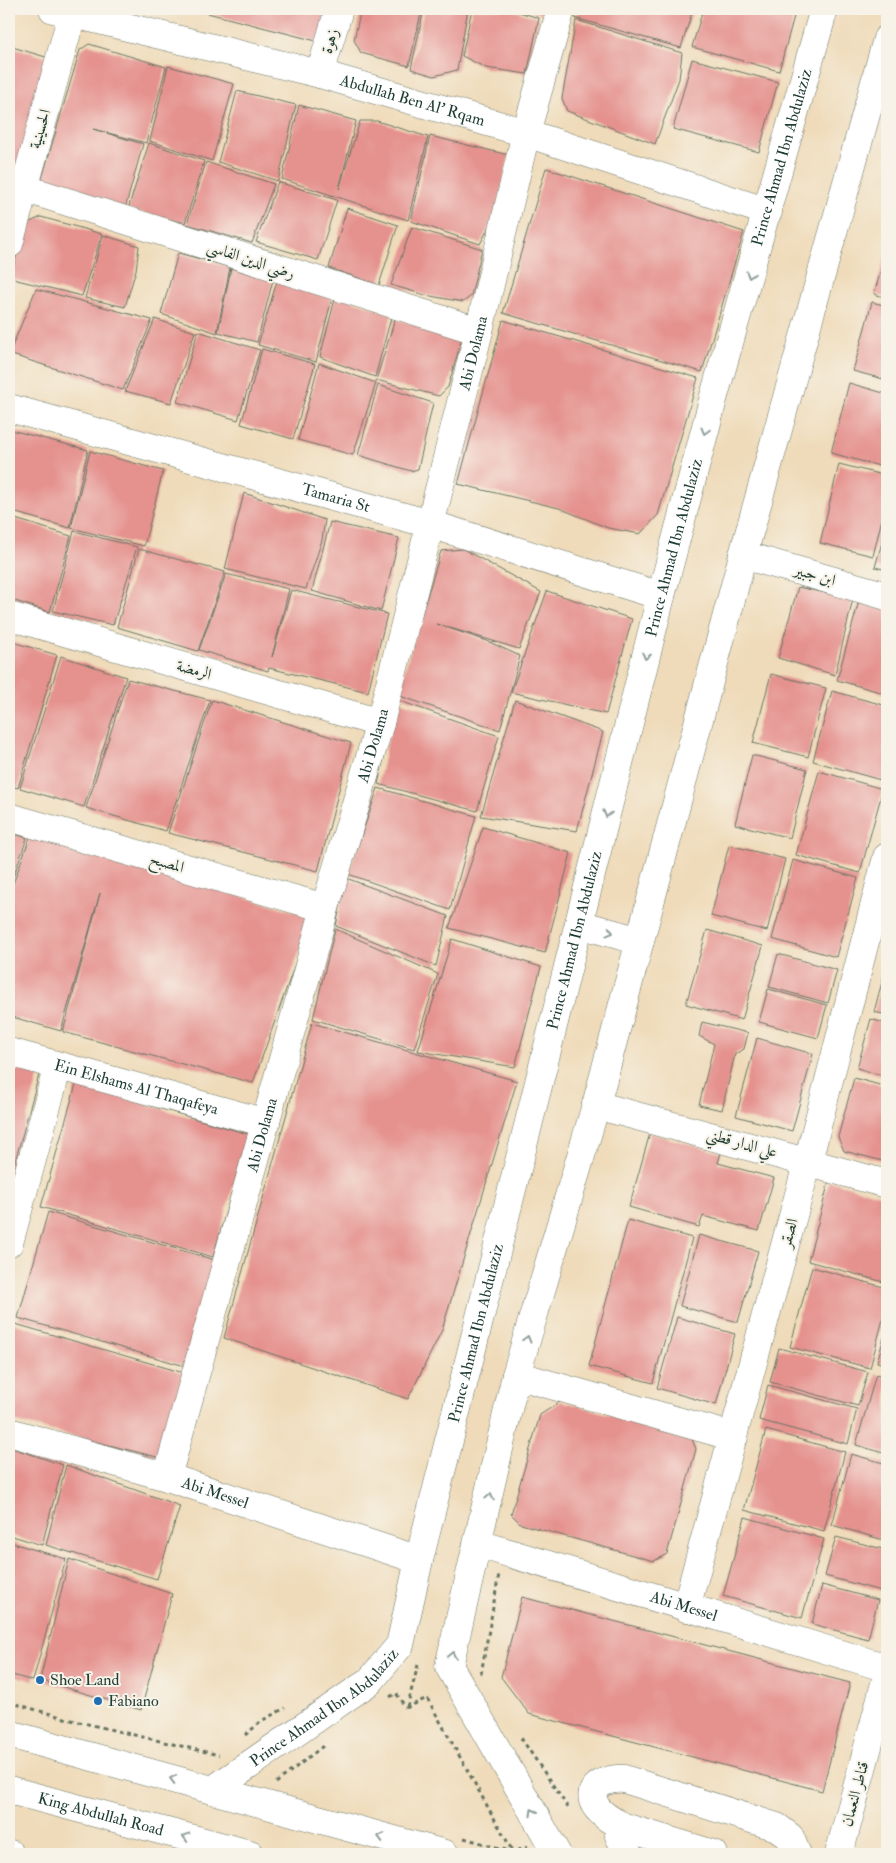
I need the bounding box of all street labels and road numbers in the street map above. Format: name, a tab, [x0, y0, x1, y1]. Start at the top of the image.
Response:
street label: زهوة	[317, 26, 343, 56]
street label: Prince Ahmad Ibn Abdulaziz	[747, 66, 817, 248]
street label: Abdullah Ben Al' Rqam	[337, 70, 488, 131]
street label: الحسينية	[25, 107, 55, 151]
street label: رضي الدين الفاسي	[203, 236, 298, 288]
street label: Abi Dolama	[454, 314, 492, 393]
street label: Prince Ahmad Ibn Abdulaziz	[641, 456, 707, 639]
street label: Tamaria St	[299, 479, 372, 517]
street label: ابن جبير	[790, 559, 838, 590]
street label: الرمضة	[174, 656, 214, 684]
street label: Abi Dolama	[353, 706, 393, 786]
street label: المصبح	[146, 849, 187, 881]
street label: Prince Ahmad Ibn Abdulaziz	[543, 849, 607, 1032]
street label: Ein Elshams Al Thaqafeya	[52, 1055, 221, 1119]
street label: Abi Dolama	[242, 1095, 282, 1175]
street label: علي الدار قطني	[703, 1124, 779, 1167]
street label: الصقر	[775, 1216, 802, 1252]
street label: Prince Ahmad Ibn Abdulaziz	[444, 1241, 508, 1425]
street label: Abi Messel	[178, 1472, 251, 1513]
street label: Abi Messel	[647, 1586, 720, 1626]
street label: Prince Ahmad Ibn Abdulaziz	[246, 1644, 403, 1771]
street label: قناطر النعمان	[837, 1759, 873, 1829]
street label: King Abdullah Road	[36, 1788, 166, 1841]

